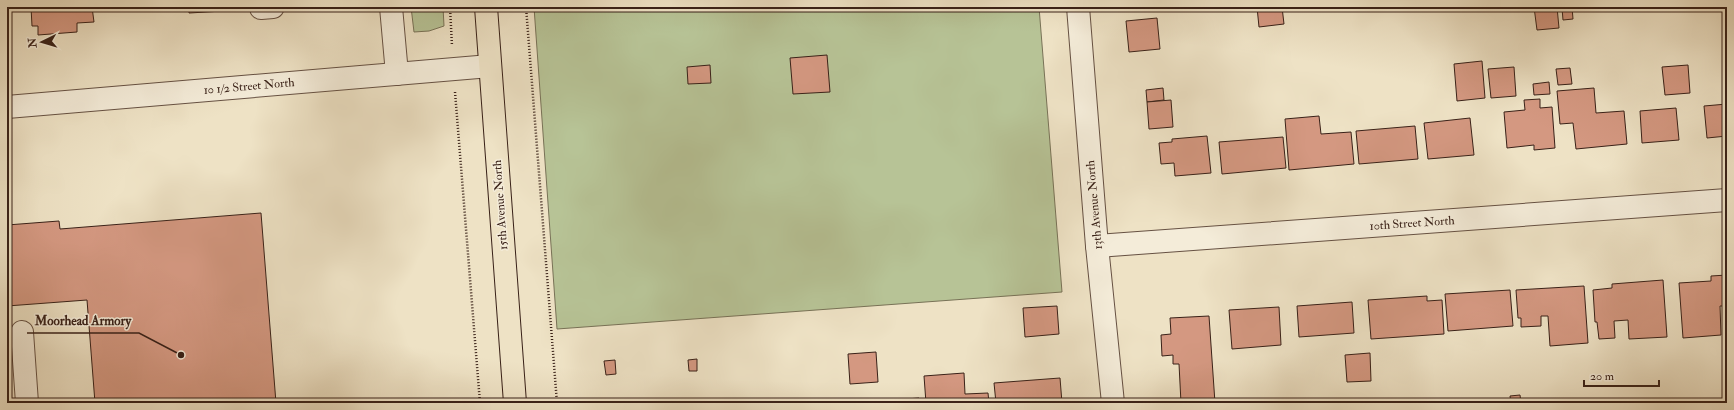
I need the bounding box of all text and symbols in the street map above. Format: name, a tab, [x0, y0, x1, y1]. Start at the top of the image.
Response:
north arrow	[22, 22, 62, 62]
text: N	[26, 36, 40, 49]
street label: 10 1/2 Street North	[203, 75, 296, 98]
street label: 15th Avenue North	[490, 159, 511, 251]
street label: 13th Avenue North	[1083, 159, 1106, 250]
street label: 10th Street North	[1369, 213, 1456, 234]
callout: Moorhead Armory	[27, 308, 139, 333]
text: Moorhead Armory	[34, 313, 132, 330]
scale bar	[1584, 362, 1659, 388]
text: 20 m	[1590, 369, 1615, 384]

